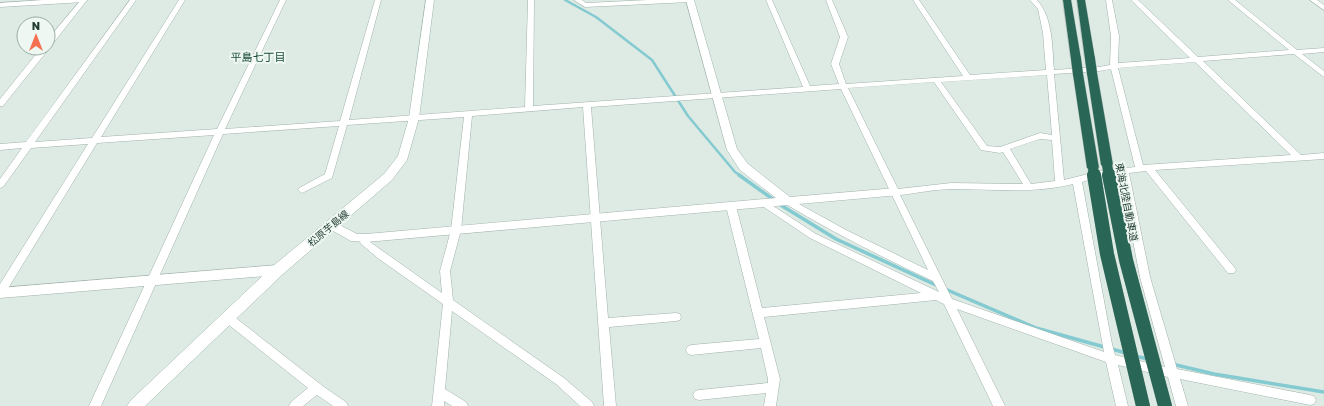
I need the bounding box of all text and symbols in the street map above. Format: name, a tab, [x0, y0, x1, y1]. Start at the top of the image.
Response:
north arrow	[16, 16, 56, 56]
text: N	[32, 19, 40, 32]
district label: 平島七丁目	[231, 50, 286, 63]
street label: 東海北陸自動車道	[1113, 162, 1141, 242]
street label: 松原芋島線	[305, 207, 351, 249]

